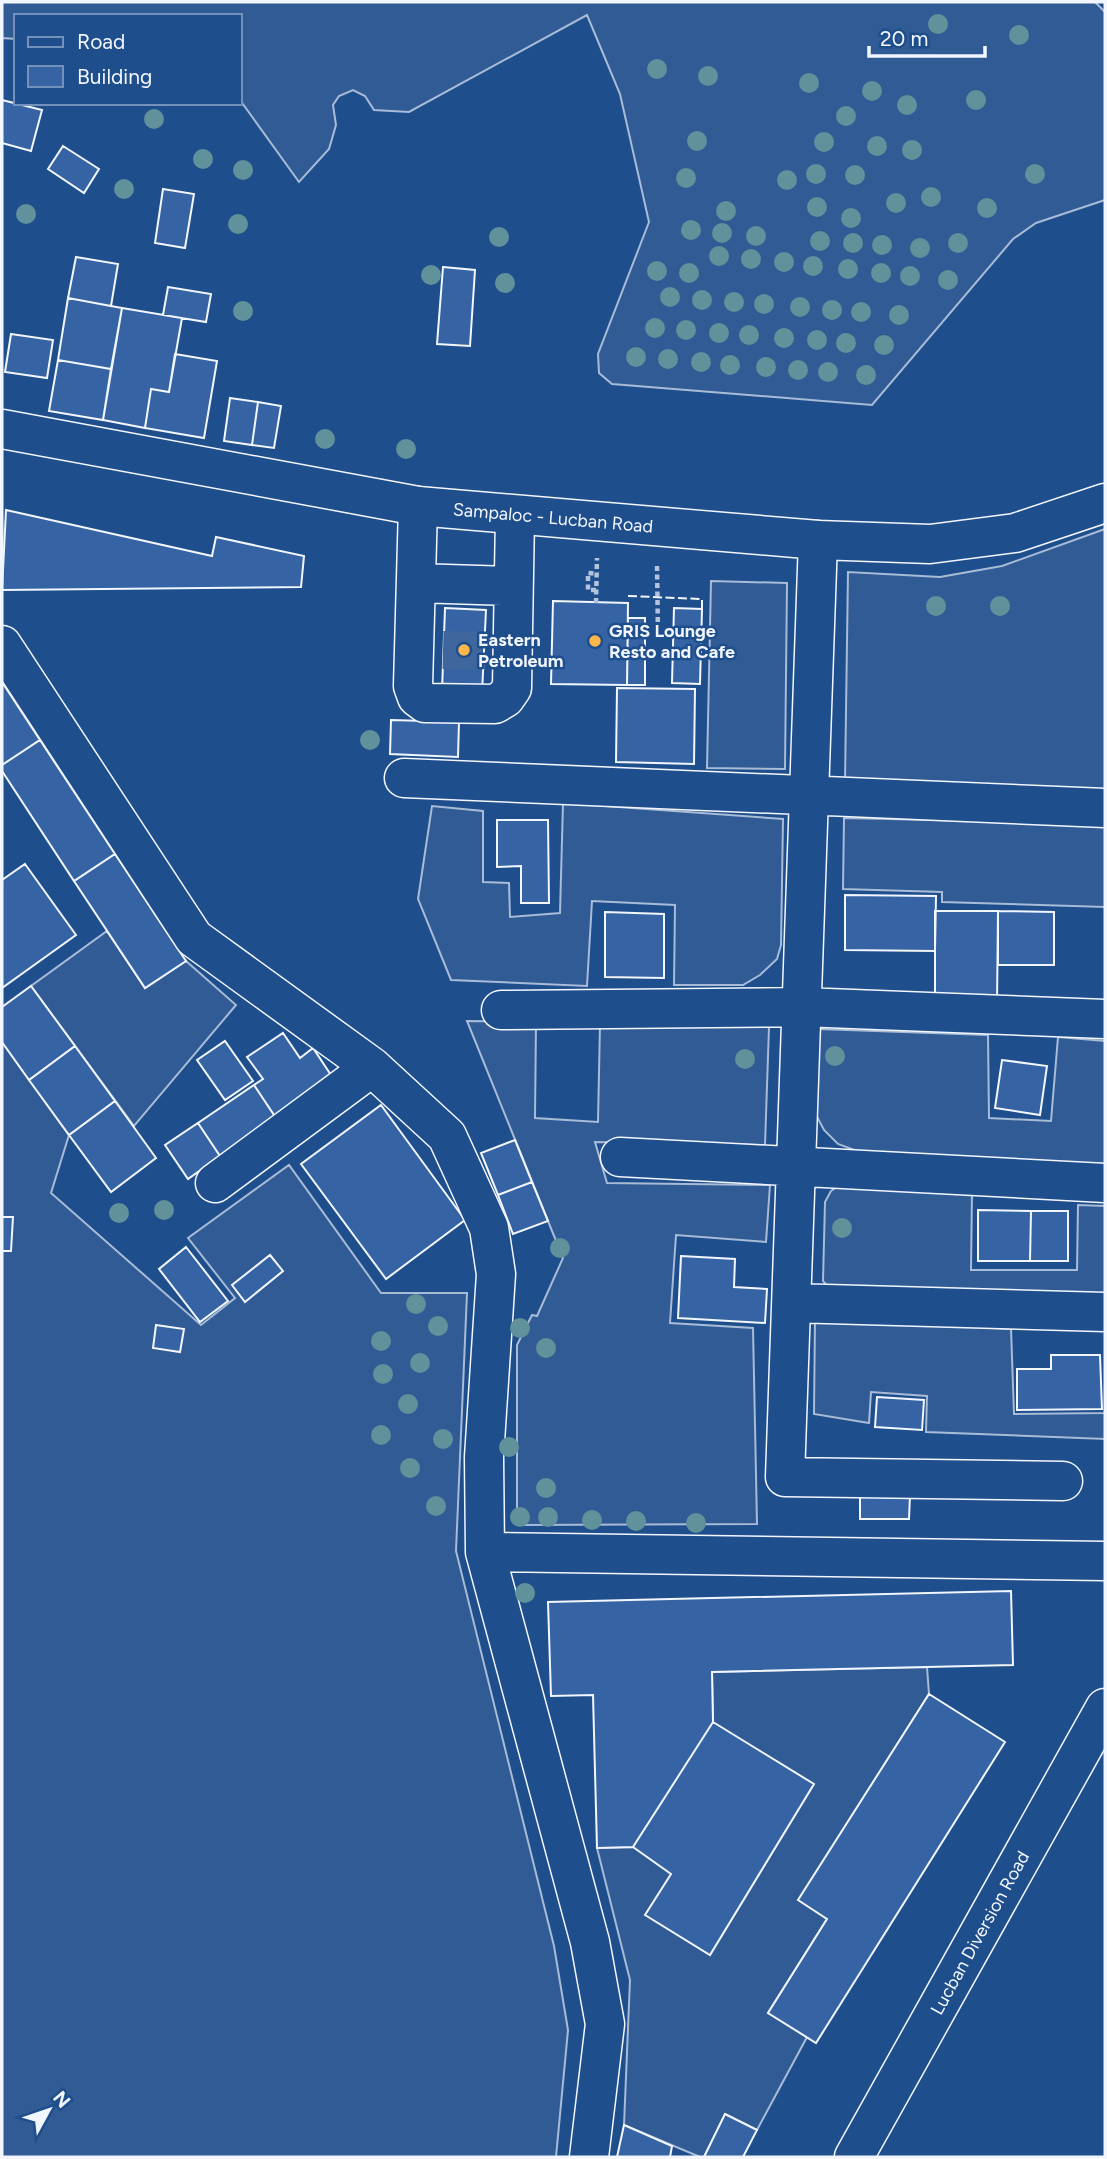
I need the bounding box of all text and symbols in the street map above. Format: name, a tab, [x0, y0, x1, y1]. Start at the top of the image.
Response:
legend	[14, 14, 242, 105]
scale bar	[869, 14, 984, 58]
text: 20 m	[880, 26, 928, 51]
text: Road	[77, 29, 125, 54]
text: Building	[77, 64, 152, 89]
street label: Sampaloc - Lucban Road	[452, 498, 654, 538]
place label: GRIS Lounge Resto and Cafe	[609, 620, 735, 663]
place label: Eastern Petroleum	[478, 629, 563, 672]
marker: GRIS Lounge Resto and Cafe	[587, 633, 603, 649]
marker: Eastern Petroleum	[456, 642, 472, 658]
street label: Lucban Diversion Road	[926, 1847, 1034, 2019]
north arrow	[14, 2075, 84, 2145]
text: N	[48, 2086, 75, 2112]

